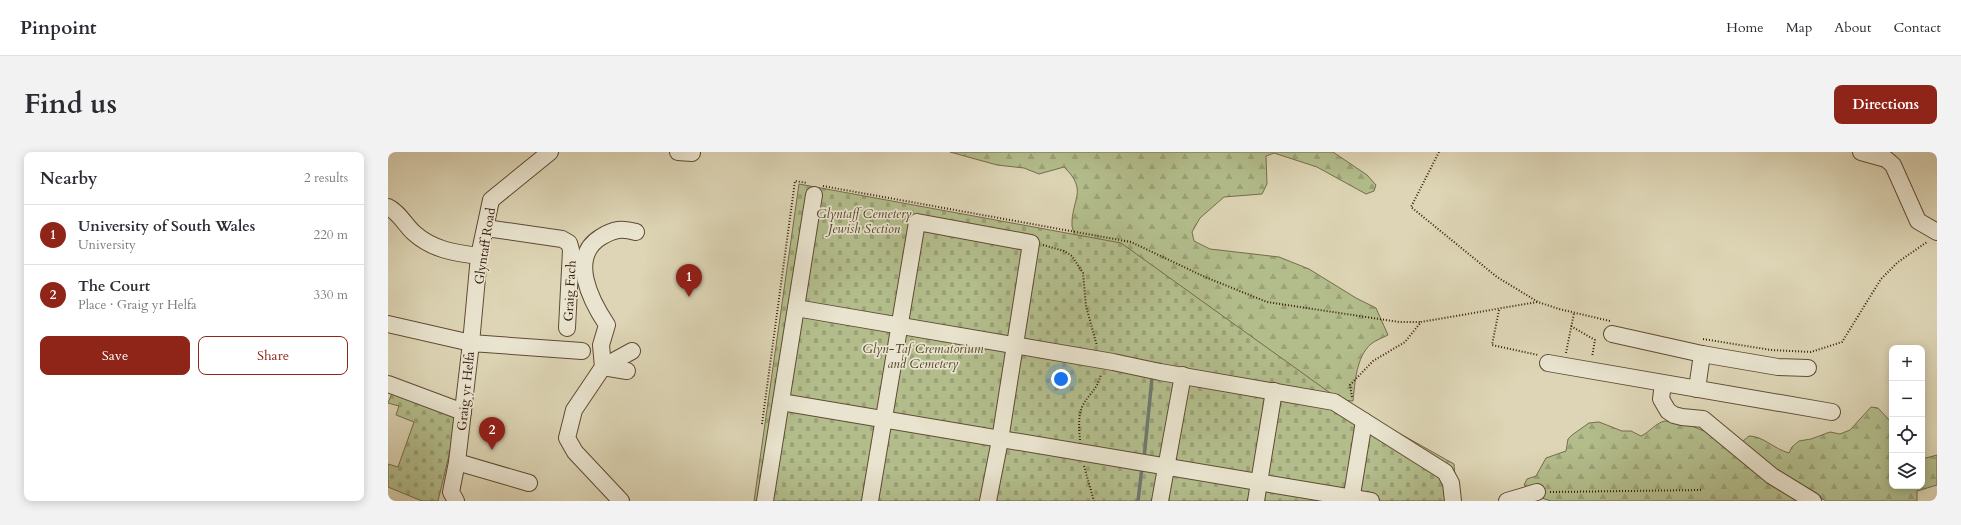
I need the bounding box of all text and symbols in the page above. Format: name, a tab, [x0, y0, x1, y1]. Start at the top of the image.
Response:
text: Pinpoint	[20, 15, 97, 41]
text: Home	[1726, 18, 1764, 37]
text: Map	[1786, 18, 1812, 37]
text: About	[1834, 18, 1871, 37]
text: Contact	[1893, 18, 1941, 37]
text: Find us	[24, 85, 117, 123]
button: Directions	[1834, 85, 1937, 124]
text: Nearby	[40, 167, 97, 190]
text: 2 results	[304, 169, 348, 187]
park label: Glyntaff Cemetery Jewish Section	[816, 205, 912, 238]
street label: Glyntaff Road	[470, 206, 500, 286]
text: University of South Wales	[78, 216, 255, 236]
text: 1	[50, 226, 56, 244]
text: 220 m	[314, 226, 348, 244]
text: University	[78, 236, 136, 254]
street label: Graig Fach	[559, 260, 581, 322]
pin: 1	[676, 264, 702, 297]
text: The Court	[78, 276, 150, 296]
text: 2	[50, 286, 56, 304]
text: 330 m	[314, 286, 348, 304]
text: Place · Graig yr Helfa	[78, 296, 197, 314]
button: Save	[40, 336, 190, 375]
button: Share	[198, 336, 348, 375]
park label: Glyn-Taf Crematorium and Cemetery	[862, 340, 984, 373]
map controls	[1889, 345, 1925, 489]
button: +	[1889, 345, 1925, 381]
street label: Graig yr Helfa	[453, 350, 479, 432]
your location	[1051, 369, 1071, 389]
button: −	[1889, 381, 1925, 417]
pin: 2	[479, 417, 505, 450]
button: locate	[1889, 417, 1925, 453]
button: layers	[1889, 453, 1925, 489]

